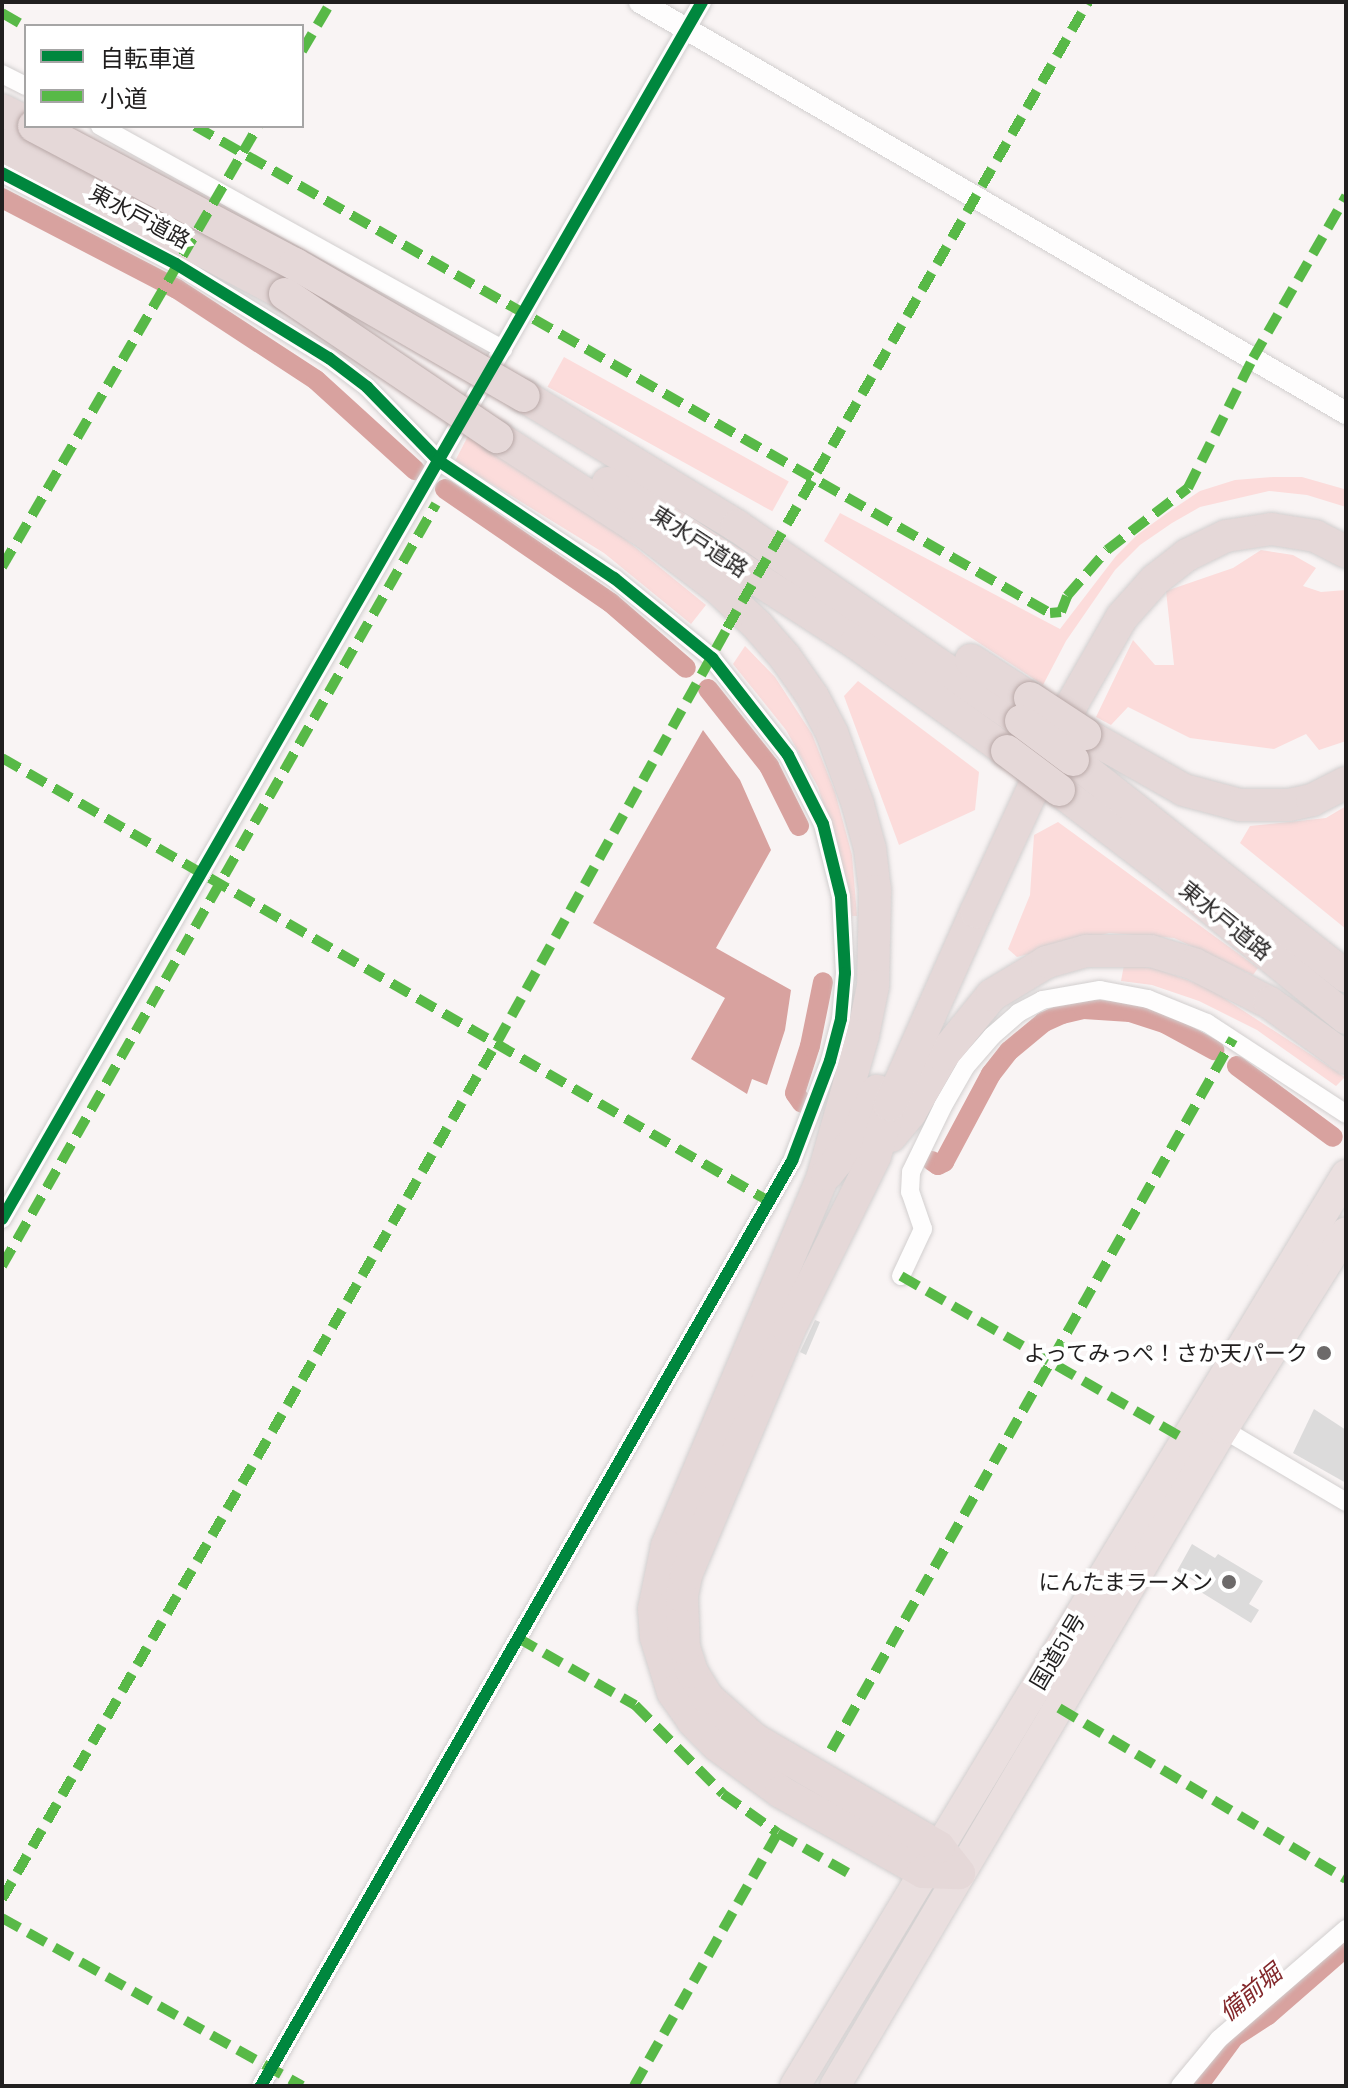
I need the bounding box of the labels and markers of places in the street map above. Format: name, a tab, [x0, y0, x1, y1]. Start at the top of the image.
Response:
place label: よってみっぺ！さか天パーク	[1022, 1340, 1308, 1366]
marker: よってみっぺ！さか天パーク	[1315, 1344, 1333, 1362]
place label: にんたまラーメン	[1037, 1569, 1213, 1595]
marker: にんたまラーメン	[1220, 1573, 1238, 1591]

